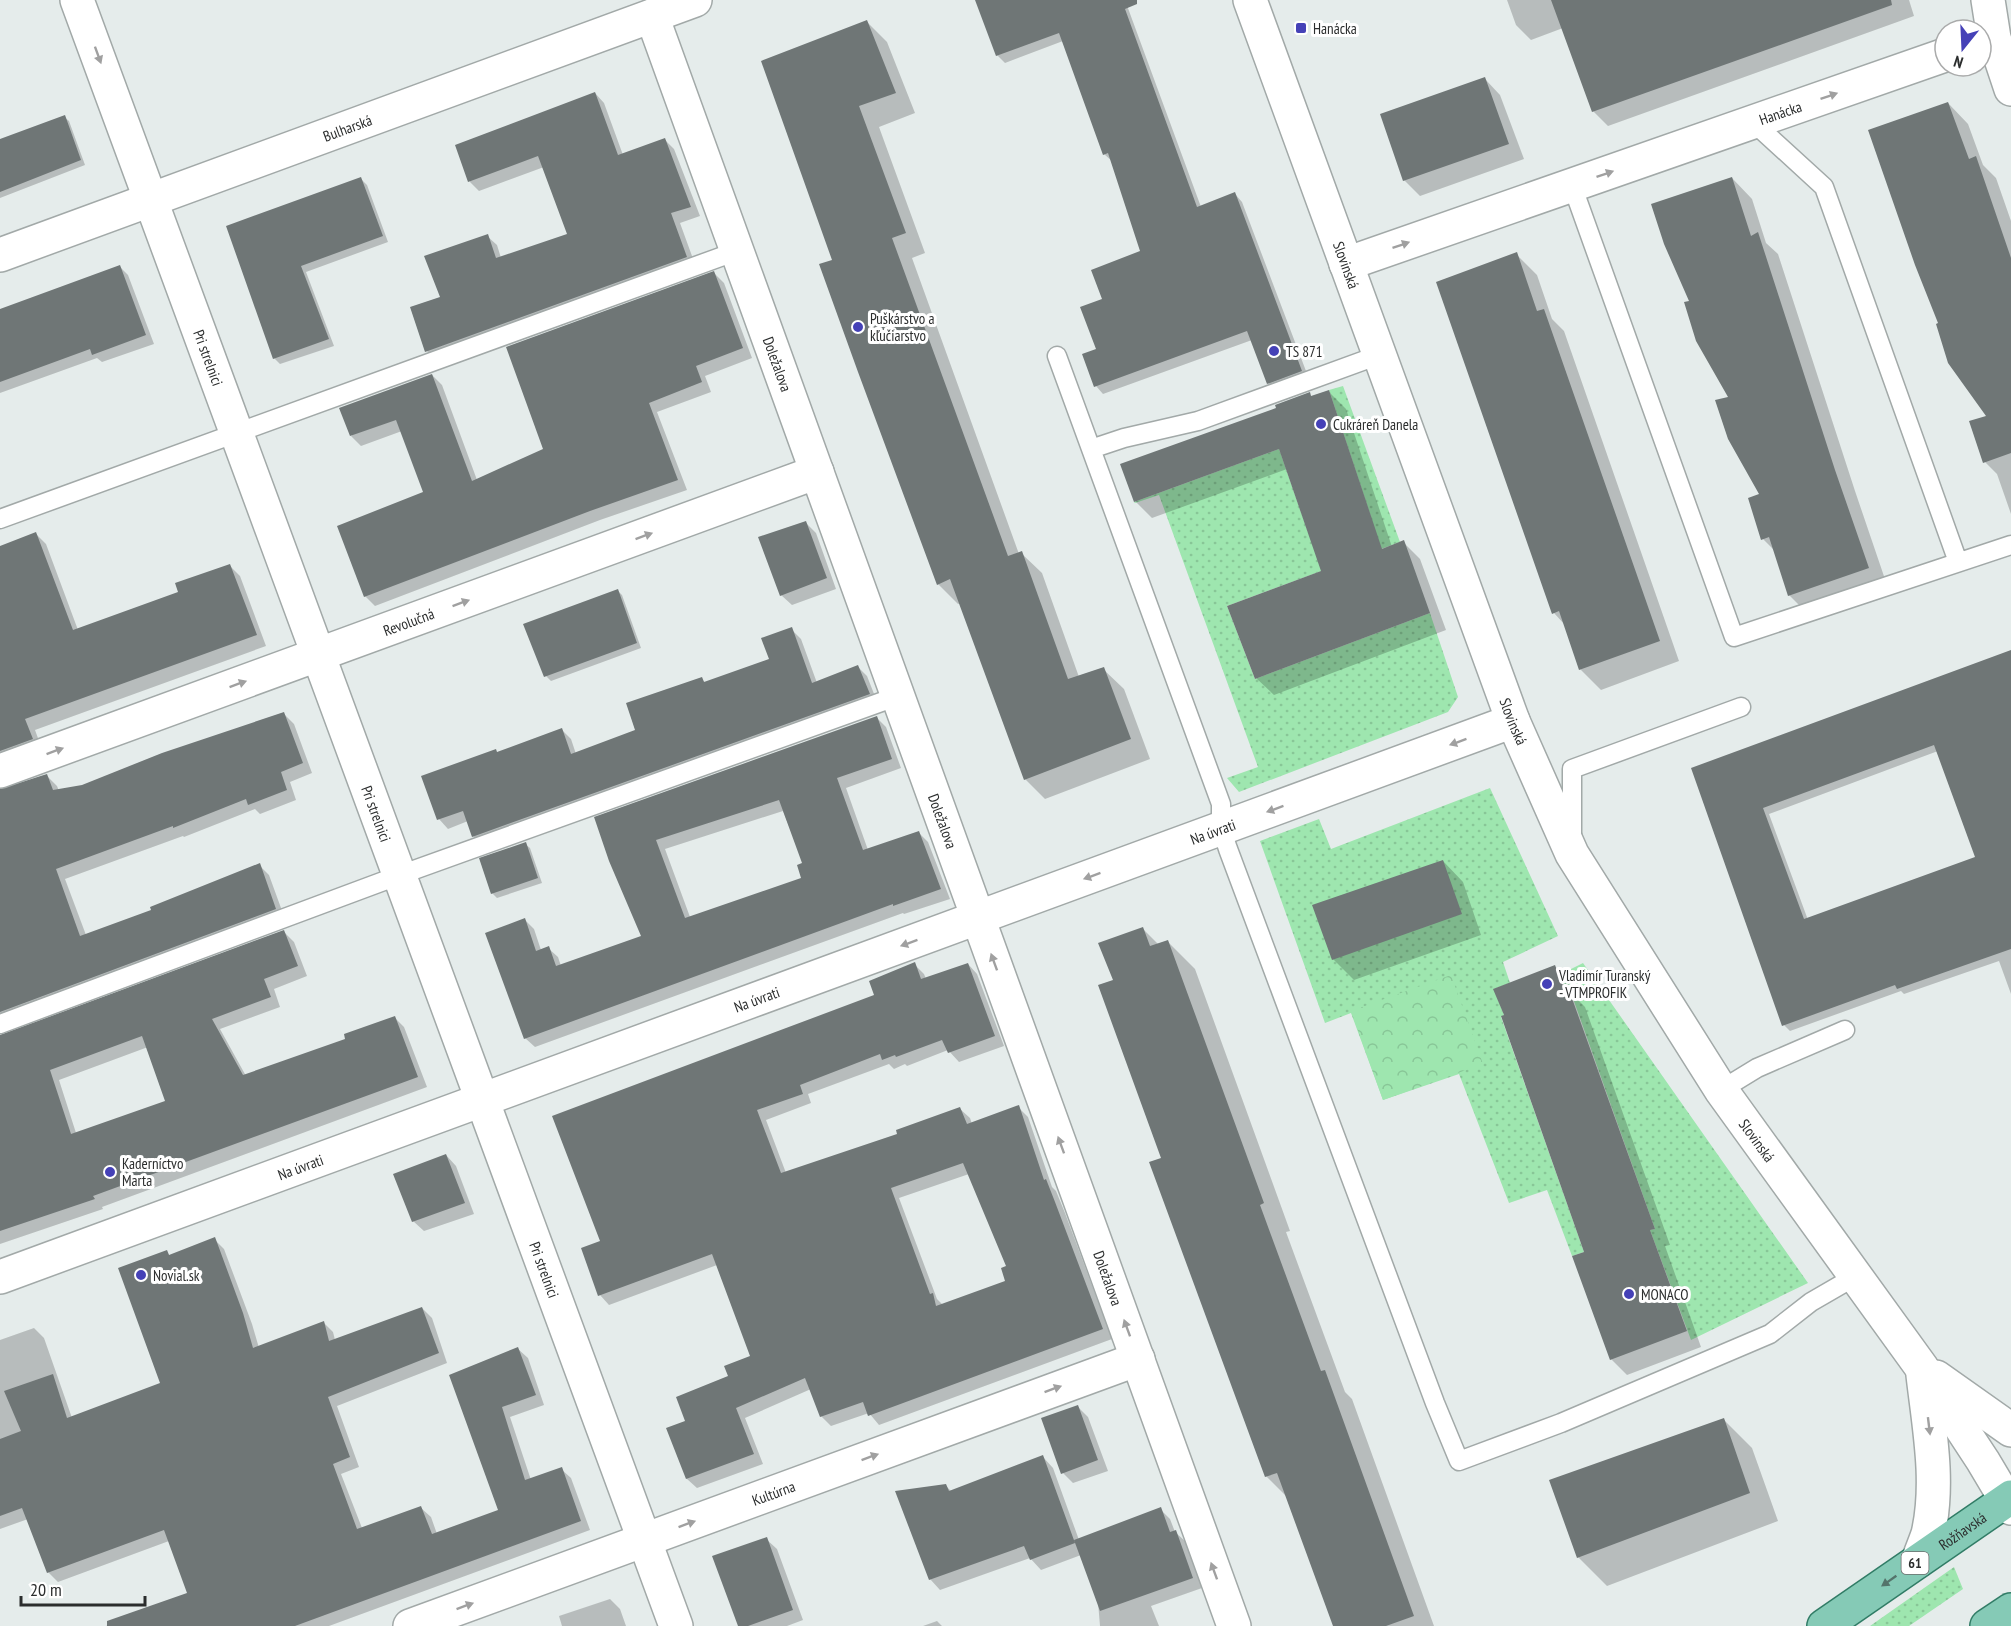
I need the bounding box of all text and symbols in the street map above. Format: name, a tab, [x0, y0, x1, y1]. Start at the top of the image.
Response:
north arrow	[1933, 18, 1993, 78]
place label: Hanácka	[1313, 19, 1357, 38]
marker: Hanácka	[1294, 21, 1308, 35]
one-way arrow	[93, 46, 103, 64]
text: N	[1951, 51, 1966, 73]
one-way arrow	[1820, 90, 1838, 100]
street label: Hanácka	[1756, 96, 1804, 129]
street label: Bulharská	[320, 110, 374, 145]
one-way arrow	[1596, 168, 1614, 178]
street label: Slovinská	[1329, 239, 1364, 291]
one-way arrow	[1392, 240, 1410, 250]
place label: Puškárstvo a kľučiarstvo	[870, 309, 934, 345]
marker: Puškárstvo a kľučiarstvo	[851, 320, 865, 334]
street label: Pri strelnici	[190, 327, 228, 388]
street label: Doležalova	[759, 334, 796, 394]
place label: TS 871	[1286, 342, 1323, 361]
marker: TS 871	[1267, 344, 1281, 358]
place label: Cukráreň Danela	[1333, 415, 1418, 434]
marker: Cukráreň Danela	[1314, 417, 1328, 431]
one-way arrow	[635, 530, 653, 540]
one-way arrow	[452, 597, 470, 607]
street label: Revolučná	[380, 603, 437, 640]
one-way arrow	[229, 678, 247, 688]
street label: Slovinská	[1496, 695, 1532, 748]
one-way arrow	[1449, 737, 1467, 747]
one-way arrow	[46, 745, 64, 755]
street label: Pri strelnici	[358, 783, 396, 844]
street label: Doležalova	[924, 791, 962, 851]
one-way arrow	[1266, 804, 1284, 814]
street label: Na úvrati	[1187, 814, 1238, 848]
one-way arrow	[1083, 872, 1101, 881]
one-way arrow	[900, 939, 918, 949]
one-way arrow	[989, 953, 998, 971]
place label: Vladimír Turanský - VTMPROFIK	[1558, 966, 1651, 1002]
marker: Vladimír Turanský - VTMPROFIK	[1540, 977, 1554, 991]
street label: Na úvrati	[731, 982, 782, 1016]
street label: Slovinská	[1735, 1115, 1779, 1166]
one-way arrow	[1055, 1136, 1065, 1154]
street label: Na úvrati	[275, 1150, 326, 1184]
place label: Kaderníctvo Marta	[122, 1154, 183, 1190]
marker: Kaderníctvo Marta	[103, 1165, 117, 1179]
street label: Pri strelnici	[526, 1239, 564, 1300]
street label: Doležalova	[1090, 1248, 1127, 1308]
place label: Novial.sk	[153, 1266, 200, 1285]
marker: Novial.sk	[134, 1268, 148, 1282]
place label: MONACO	[1641, 1285, 1688, 1304]
marker: MONACO	[1622, 1287, 1636, 1301]
one-way arrow	[1121, 1319, 1131, 1337]
one-way arrow	[1044, 1384, 1062, 1394]
one-way arrow	[1924, 1416, 1934, 1435]
one-way arrow	[861, 1451, 879, 1461]
street label: Kultúrna	[749, 1476, 797, 1509]
street label: Rožňavská	[1935, 1508, 1990, 1554]
one-way arrow	[678, 1519, 696, 1528]
road number: 61	[1902, 1552, 1928, 1574]
one-way arrow	[1209, 1562, 1219, 1580]
scale bar	[21, 1569, 146, 1607]
one-way arrow	[1882, 1575, 1898, 1587]
text: 20 m	[30, 1578, 62, 1601]
one-way arrow	[456, 1600, 474, 1610]

